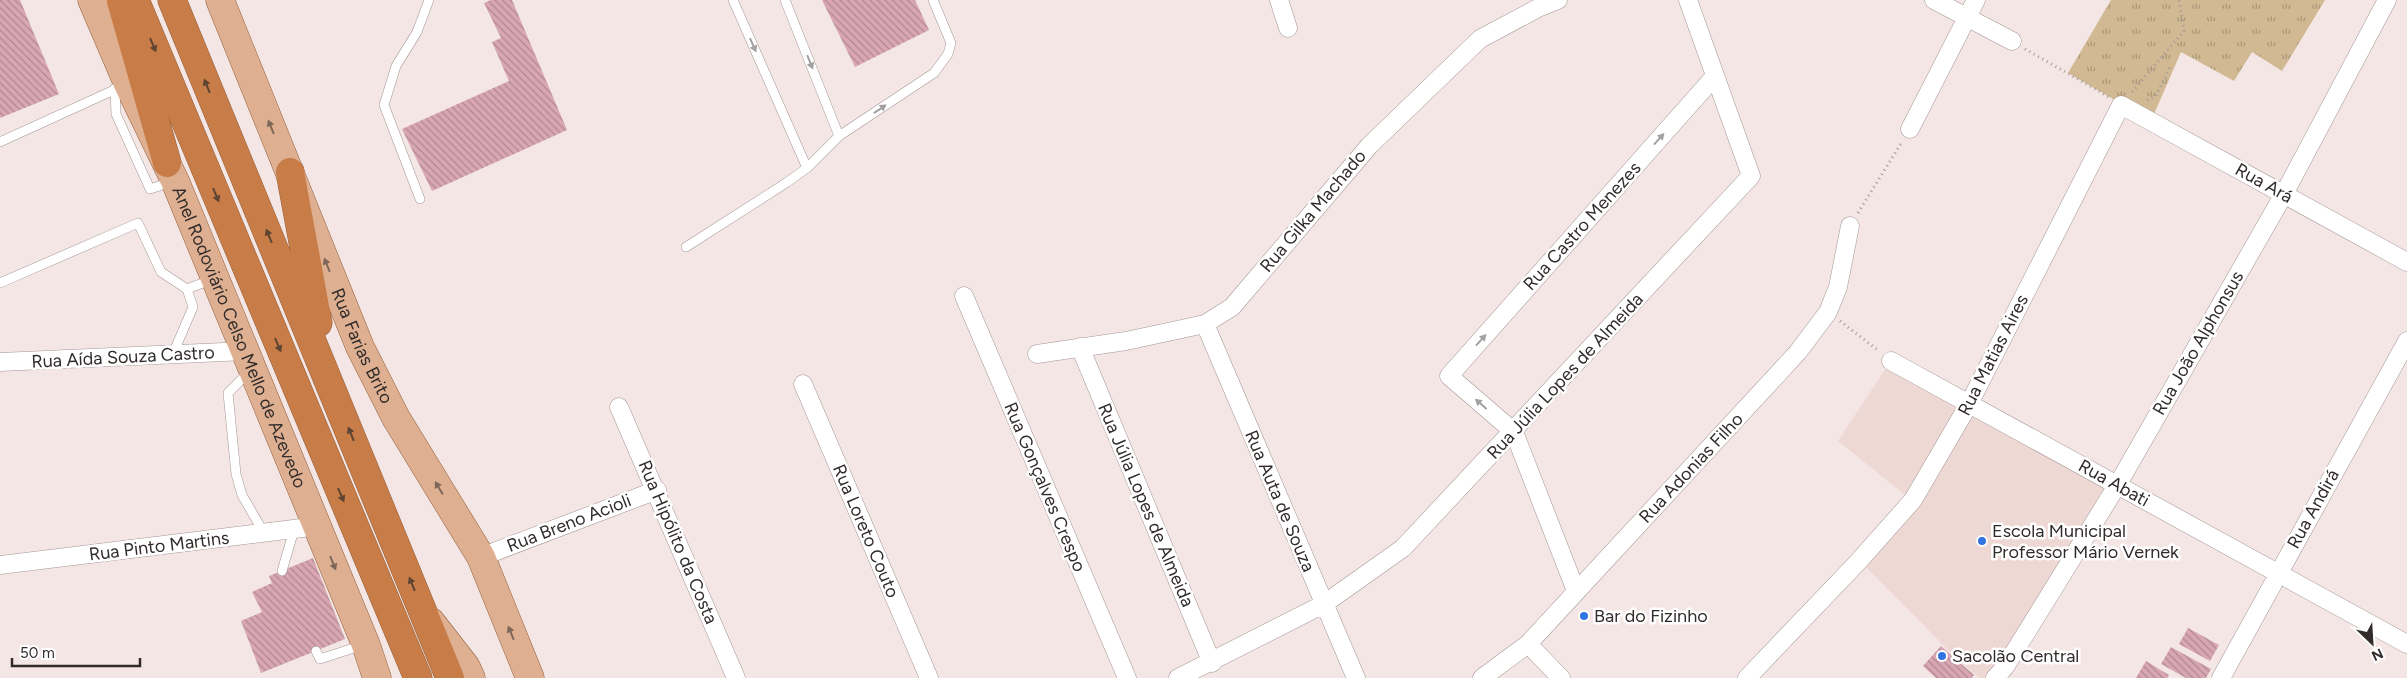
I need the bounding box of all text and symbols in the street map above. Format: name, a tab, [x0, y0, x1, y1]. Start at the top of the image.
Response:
one-way arrow	[150, 38, 158, 52]
one-way arrow	[749, 38, 757, 52]
one-way arrow	[806, 54, 814, 69]
one-way arrow	[203, 79, 211, 93]
one-way arrow	[873, 104, 887, 113]
one-way arrow	[267, 120, 275, 134]
one-way arrow	[1653, 133, 1664, 146]
street label: Rua Gilka Machado	[1255, 145, 1371, 277]
street label: Rua Castro Menezes	[1519, 157, 1645, 295]
street label: Rua Ará	[2231, 158, 2297, 208]
street label: Anel Rodoviário Celso Mello de Azevedo	[167, 183, 311, 491]
one-way arrow	[212, 188, 220, 202]
one-way arrow	[265, 229, 273, 243]
one-way arrow	[323, 257, 331, 272]
street label: Rua João Alphonsus	[2148, 267, 2248, 419]
street label: Rua Farias Brito	[326, 285, 398, 407]
street label: Rua Júlia Lopes de Almeida	[1482, 288, 1648, 464]
street label: Rua Matias Aires	[1953, 291, 2033, 419]
one-way arrow	[1475, 334, 1487, 346]
one-way arrow	[275, 338, 283, 352]
street label: Rua Aída Souza Castro	[31, 341, 215, 373]
one-way arrow	[1476, 398, 1488, 410]
street label: Rua Gonçalves Crespo	[999, 399, 1091, 575]
street label: Rua Júlia Lopes de Almeida	[1093, 400, 1199, 610]
street label: Rua Adonias Filho	[1634, 408, 1748, 528]
one-way arrow	[346, 427, 354, 441]
street label: Rua Auta de Souza	[1240, 427, 1320, 575]
street label: Rua Abati	[2075, 455, 2153, 511]
street label: Rua Hipólito da Costa	[634, 457, 722, 627]
street label: Rua Loreto Couto	[828, 461, 904, 601]
street label: Rua Andirá	[2282, 466, 2344, 552]
one-way arrow	[434, 482, 443, 495]
one-way arrow	[338, 488, 346, 502]
street label: Rua Breno Acioli	[504, 489, 634, 557]
place label: Escola Municipal Professor Mário Vernek	[1992, 520, 2179, 563]
street label: Rua Pinto Martins	[88, 526, 230, 566]
marker: Escola Municipal Professor Mário Vernek	[1976, 535, 1988, 547]
one-way arrow	[329, 556, 337, 571]
one-way arrow	[408, 577, 416, 591]
place label: Bar do Fizinho	[1594, 605, 1708, 627]
marker: Bar do Fizinho	[1578, 610, 1590, 622]
north arrow	[2347, 618, 2397, 668]
one-way arrow	[507, 626, 515, 640]
scale bar	[12, 636, 140, 668]
text: 50 m	[20, 644, 55, 662]
text: N	[2369, 644, 2386, 664]
place label: Sacolão Central	[1952, 645, 2079, 667]
marker: Sacolão Central	[1936, 650, 1948, 662]

